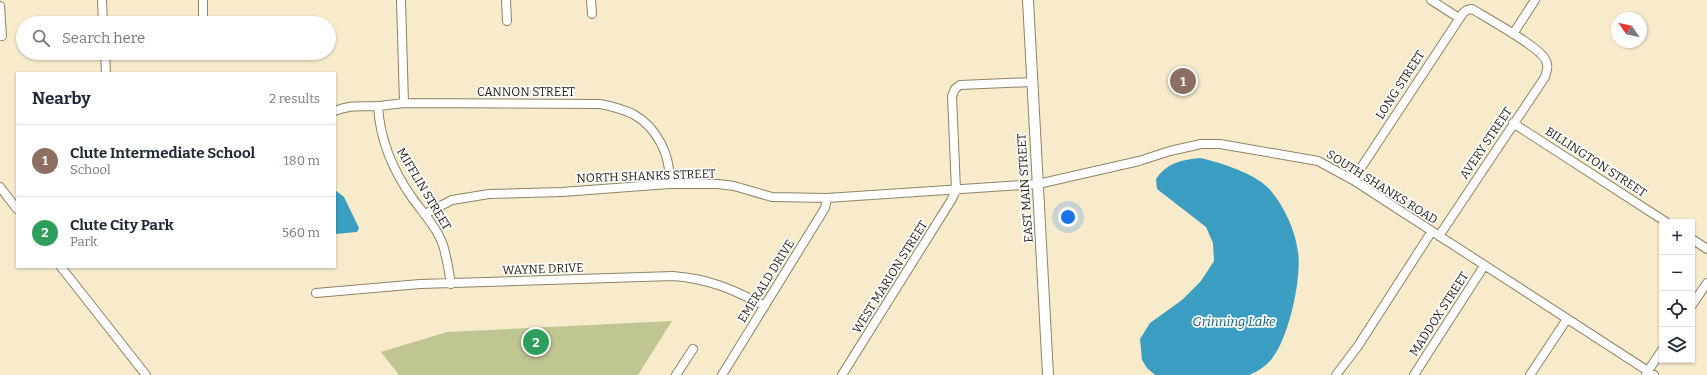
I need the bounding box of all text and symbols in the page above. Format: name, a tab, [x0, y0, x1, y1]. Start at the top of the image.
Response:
north arrow	[1611, 12, 1647, 48]
search box	[16, 16, 336, 60]
icon: search	[30, 27, 52, 49]
text: Search here	[62, 29, 145, 47]
street label: LONG STREET	[1373, 48, 1427, 122]
pin: 1	[1170, 66, 1196, 96]
street label: CANNON STREET	[477, 85, 575, 99]
text: Nearby	[32, 88, 91, 109]
text: 2 results	[269, 91, 320, 106]
street label: AVERY STREET	[1457, 105, 1515, 181]
street label: BILLINGTON STREET	[1543, 124, 1649, 200]
street label: EAST MAIN STREET	[1014, 133, 1036, 243]
text: Clute Intermediate School	[70, 144, 255, 162]
street label: MIFFLIN STREET	[394, 145, 454, 233]
street label: SOUTH SHANKS ROAD	[1324, 147, 1440, 227]
text: 1	[42, 153, 48, 168]
text: 180 m	[284, 153, 320, 168]
text: School	[70, 162, 111, 177]
street label: NORTH SHANKS STREET	[576, 167, 716, 185]
your location	[1058, 207, 1078, 227]
text: Clute City Park	[70, 216, 174, 234]
street label: WEST MARION STREET	[850, 218, 930, 336]
map controls	[1659, 219, 1695, 363]
button: +	[1659, 219, 1695, 255]
text: 2	[41, 225, 49, 240]
text: 560 m	[282, 225, 320, 240]
text: Park	[70, 234, 97, 249]
street label: EMERALD DRIVE	[735, 237, 797, 325]
button: −	[1659, 255, 1695, 291]
street label: WAYNE DRIVE	[502, 261, 584, 277]
street label: MADDOX STREET	[1407, 269, 1471, 359]
button: locate	[1659, 291, 1695, 327]
water label: Grinning Lake	[1192, 314, 1276, 329]
pin: 2	[523, 327, 549, 357]
button: layers	[1659, 327, 1695, 363]

